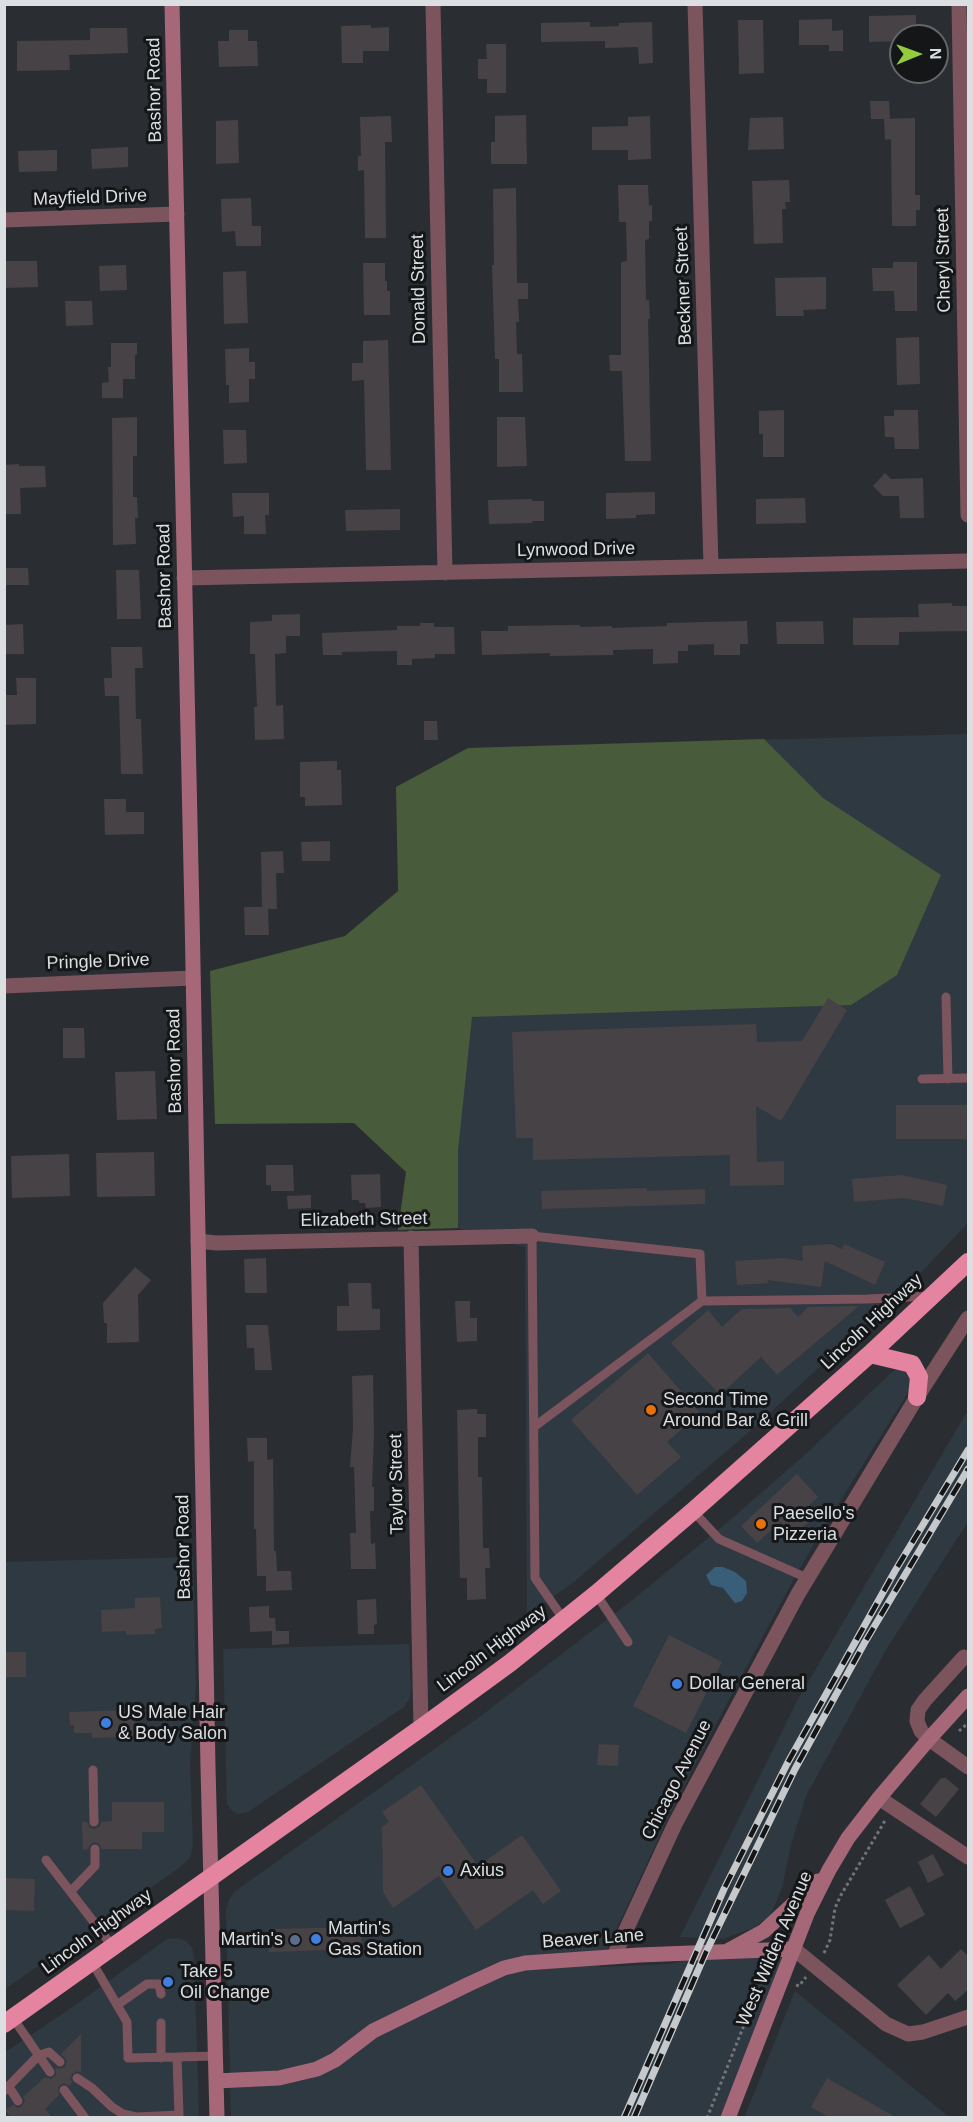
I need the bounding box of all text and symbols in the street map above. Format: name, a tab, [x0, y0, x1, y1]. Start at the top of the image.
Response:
north arrow	[889, 24, 949, 84]
street label: Bashor Road	[143, 37, 167, 143]
text: N	[927, 48, 944, 60]
street label: Mayfield Drive	[33, 185, 147, 211]
street label: Cheryl Street	[932, 207, 956, 313]
street label: Beckner Street	[671, 226, 697, 346]
street label: Donald Street	[407, 234, 431, 344]
street label: Bashor Road	[153, 523, 177, 629]
street label: Lynwood Drive	[517, 538, 635, 562]
street label: Pringle Drive	[46, 949, 150, 975]
street label: Bashor Road	[163, 1008, 187, 1114]
street label: Elizabeth Street	[300, 1208, 428, 1232]
street label: Lincoln Highway	[817, 1269, 927, 1375]
place label: Second Time Around Bar & Grill	[663, 1389, 808, 1432]
marker: Second Time Around Bar & Grill	[644, 1403, 658, 1417]
street label: Taylor Street	[385, 1433, 409, 1535]
street label: Bashor Road	[172, 1494, 196, 1600]
place label: Paesello's Pizzeria	[773, 1503, 854, 1546]
marker: Paesello's Pizzeria	[754, 1517, 768, 1531]
street label: Lincoln Highway	[433, 1601, 551, 1697]
place label: Dollar General	[689, 1673, 805, 1695]
marker: Dollar General	[670, 1677, 684, 1691]
place label: US Male Hair & Body Salon	[118, 1702, 227, 1744]
marker: US Male Hair & Body Salon	[99, 1716, 113, 1730]
street label: Chicago Avenue	[637, 1716, 717, 1844]
place label: Axius	[460, 1860, 504, 1882]
marker: Axius	[441, 1864, 455, 1878]
street label: West Wilden Avenue	[733, 1868, 817, 2030]
street label: Lincoln Highway	[38, 1885, 156, 1979]
place label: Martin's Gas Station	[328, 1918, 422, 1960]
street label: Beaver Lane	[541, 1925, 645, 1953]
place label: Martin's	[221, 1929, 283, 1951]
marker: Martin's Gas Station	[309, 1932, 323, 1946]
marker: Martin's	[288, 1933, 302, 1947]
place label: Take 5 Oil Change	[180, 1961, 270, 2004]
marker: Take 5 Oil Change	[161, 1975, 175, 1989]

